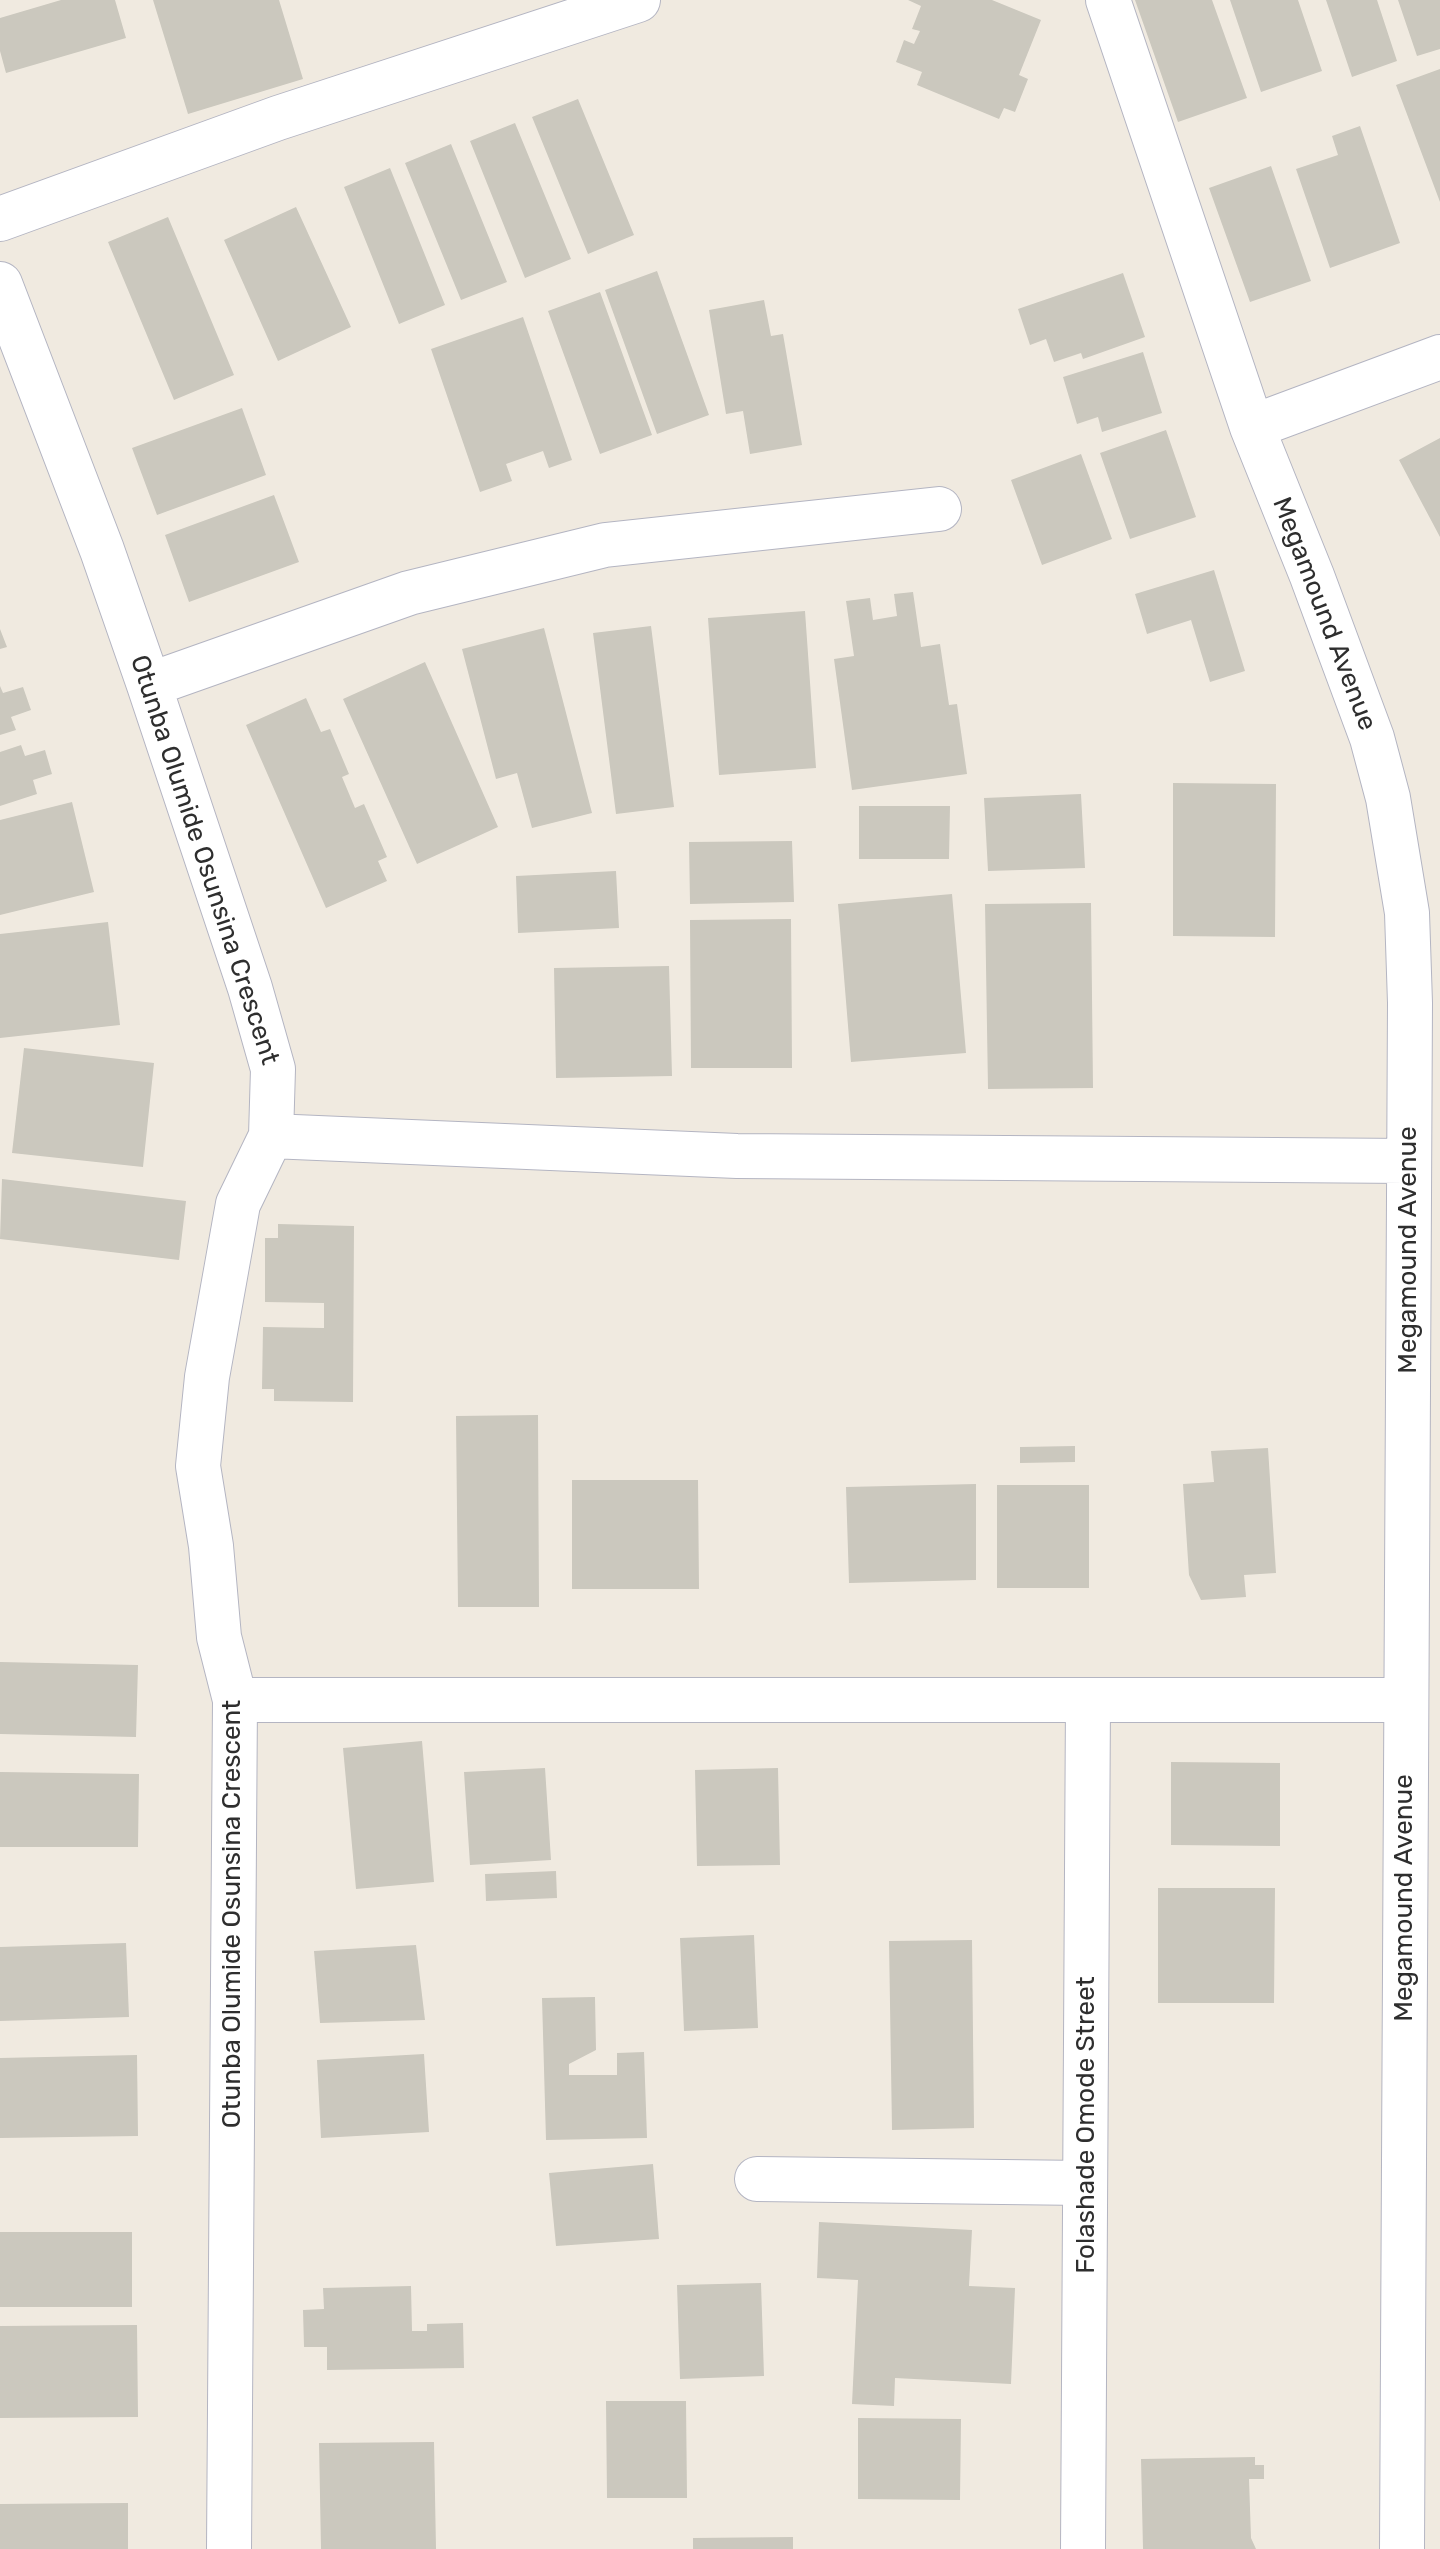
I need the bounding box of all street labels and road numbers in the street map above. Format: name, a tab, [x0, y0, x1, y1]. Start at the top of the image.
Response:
street label: Megamound Avenue	[1265, 493, 1383, 735]
street label: Otunba Olumide Osunsina Crescent	[123, 651, 285, 1069]
street label: Megamound Avenue	[1392, 1126, 1424, 1374]
street label: Otunba Olumide Osunsina Crescent	[216, 1700, 248, 2128]
street label: Megamound Avenue	[1388, 1774, 1420, 2022]
street label: Folashade Omode Street	[1070, 1976, 1102, 2274]

